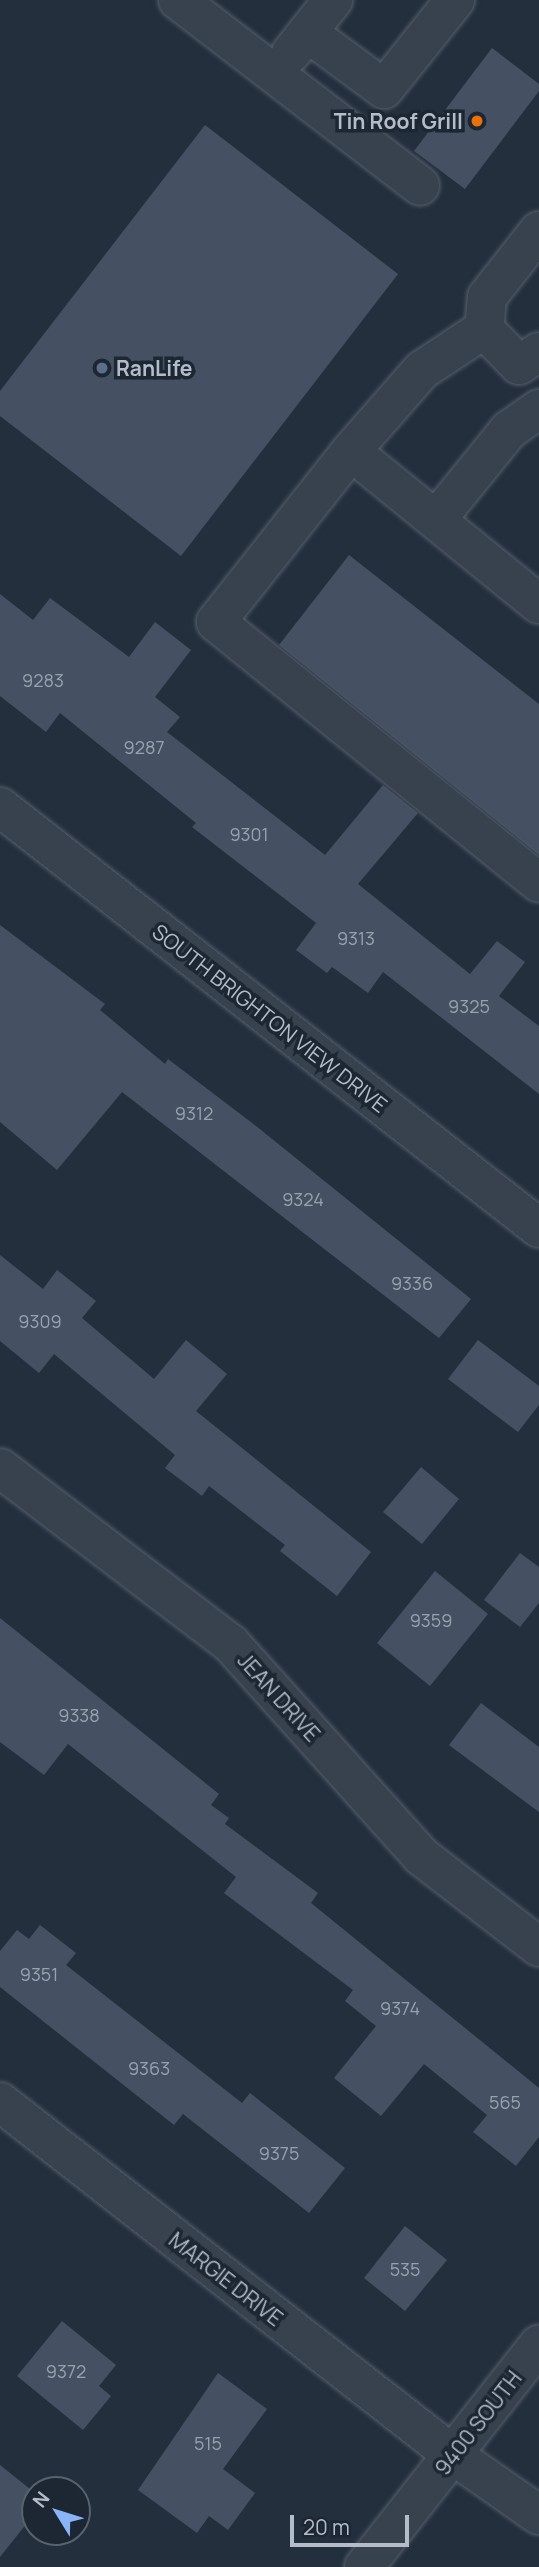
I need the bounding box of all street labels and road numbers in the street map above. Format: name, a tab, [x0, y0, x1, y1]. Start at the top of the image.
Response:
street label: SOUTH BRIGHTON VIEW DRIVE	[148, 919, 392, 1117]
street label: JEAN DRIVE	[233, 1648, 325, 1746]
street label: MARGIE DRIVE	[164, 2227, 288, 2331]
street label: 9400 SOUTH	[430, 2366, 526, 2480]

